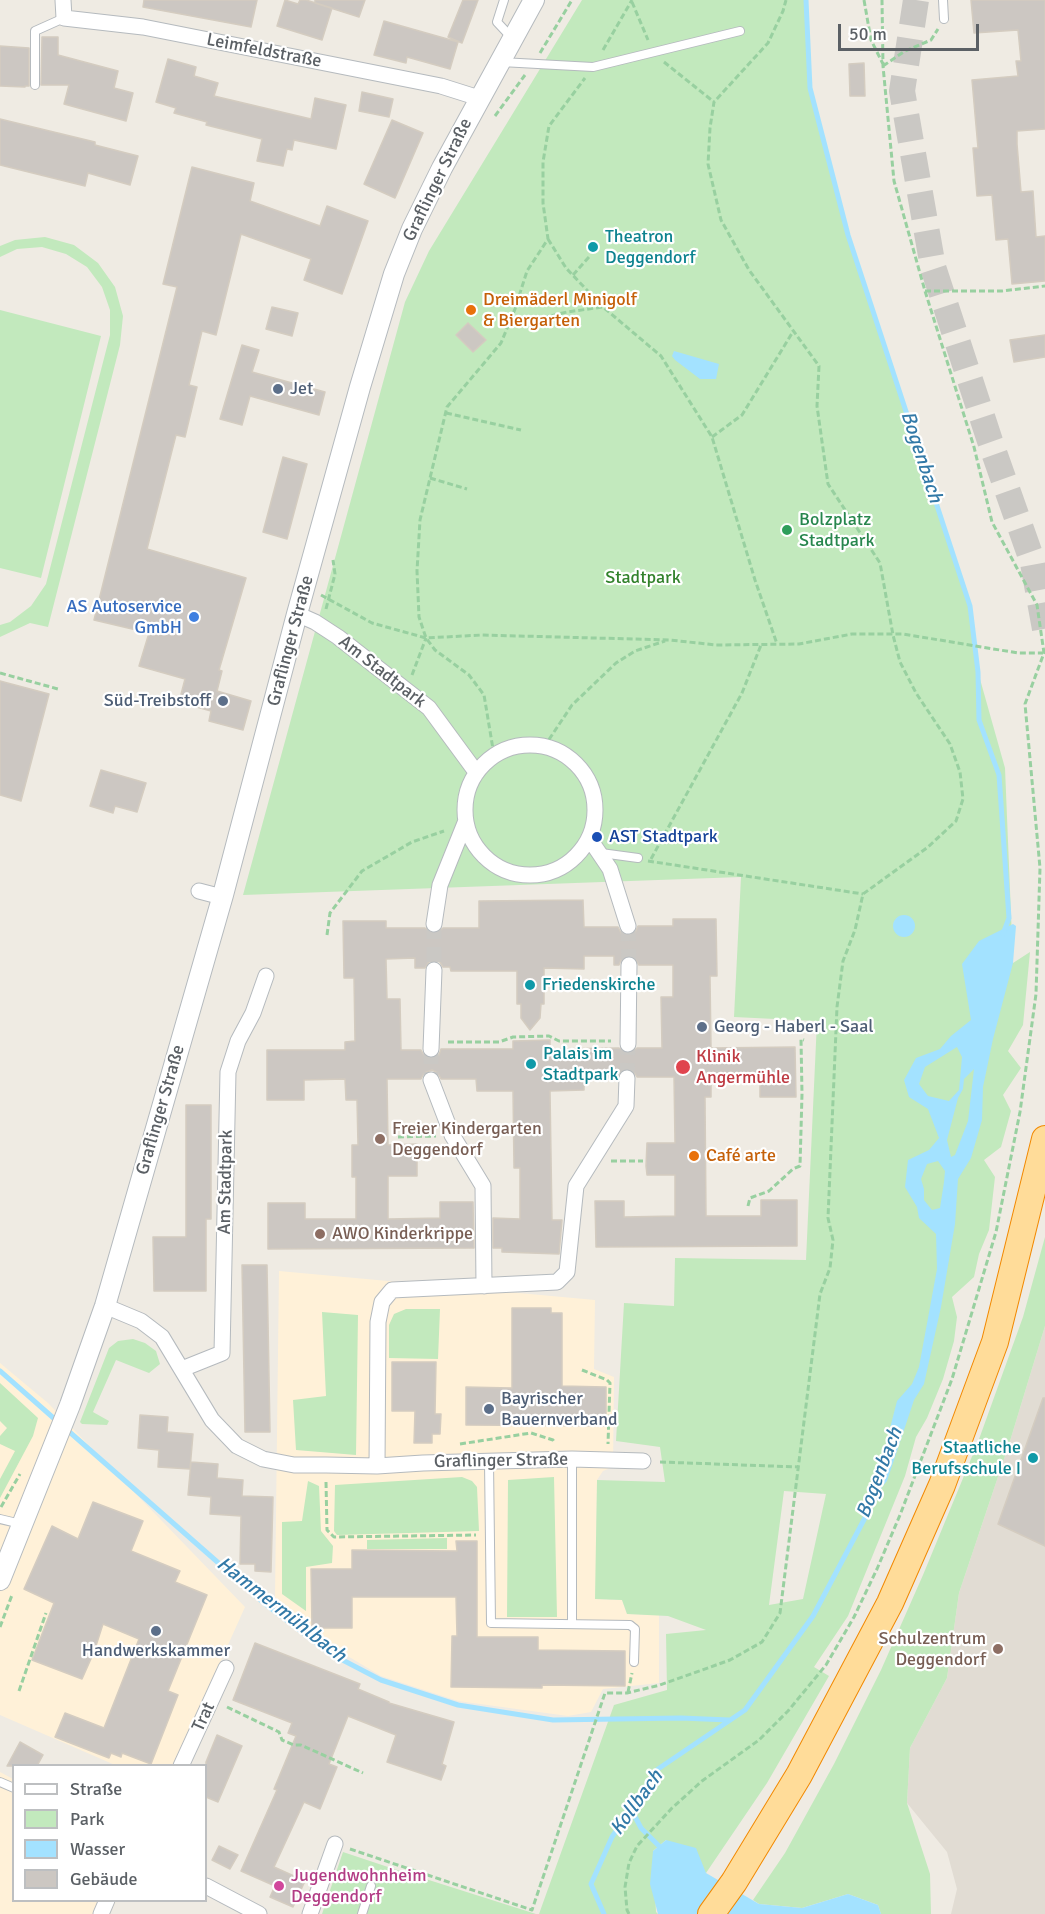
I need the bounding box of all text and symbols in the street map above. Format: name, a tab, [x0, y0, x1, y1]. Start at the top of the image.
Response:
scale bar	[841, 12, 982, 50]
text: 50 m	[849, 23, 887, 45]
street label: Leimfeldstraße	[205, 29, 323, 73]
street label: Graflinger Straße	[399, 115, 477, 245]
place label: Theatron Deggendorf	[605, 226, 696, 268]
marker: Theatron Deggendorf	[586, 240, 600, 254]
place label: Dreimäderl Minigolf & Biergarten	[483, 289, 637, 332]
marker: Dreimäderl Minigolf & Biergarten	[464, 303, 478, 317]
place label: Jet	[290, 378, 313, 400]
marker: Jet	[271, 382, 285, 396]
water label: Bogenbach	[895, 408, 947, 506]
place label: Bolzplatz Stadtpark	[799, 509, 875, 552]
marker: Bolzplatz Stadtpark	[780, 523, 794, 537]
park label: Stadtpark	[605, 567, 681, 589]
street label: Graflinger Straße	[263, 573, 319, 709]
place label: AS Autoservice GmbH	[67, 596, 182, 638]
marker: AS Autoservice GmbH	[187, 610, 201, 624]
street label: Am Stadtpark	[334, 631, 430, 713]
place label: Süd-Treibstoff	[104, 690, 211, 712]
marker: Süd-Treibstoff	[216, 694, 230, 708]
place label: AST Stadtpark	[609, 826, 718, 848]
marker: AST Stadtpark	[590, 830, 604, 844]
place label: Friedenskirche	[542, 974, 655, 996]
marker: Friedenskirche	[523, 978, 537, 992]
place label: Georg - Haberl - Saal	[714, 1016, 874, 1038]
marker: Georg - Haberl - Saal	[695, 1020, 709, 1034]
street label: Graflinger Straße	[132, 1043, 190, 1177]
place label: Palais im Stadtpark	[543, 1043, 619, 1086]
place label: Klinik Angermühle	[696, 1046, 790, 1088]
marker: Palais im Stadtpark	[524, 1057, 538, 1071]
marker: Klinik Angermühle	[674, 1058, 692, 1076]
place label: Freier Kindergarten Deggendorf	[392, 1118, 542, 1160]
street label: Am Stadtpark	[214, 1129, 238, 1235]
marker: Freier Kindergarten Deggendorf	[373, 1132, 387, 1146]
place label: Café arte	[706, 1145, 776, 1167]
marker: Café arte	[687, 1149, 701, 1163]
place label: AWO Kinderkrippe	[332, 1223, 473, 1245]
marker: AWO Kinderkrippe	[313, 1227, 327, 1241]
place label: Bayrischer Bauernverband	[501, 1388, 618, 1430]
marker: Bayrischer Bauernverband	[482, 1402, 496, 1416]
water label: Bogenbach	[852, 1424, 908, 1522]
place label: Staatliche Berufsschule I	[911, 1437, 1021, 1480]
street label: Graflinger Straße	[434, 1449, 568, 1473]
marker: Staatliche Berufsschule I	[1026, 1451, 1040, 1465]
water label: Hammermühlbach	[212, 1552, 350, 1668]
marker: Handwerkskammer	[149, 1624, 163, 1638]
place label: Schulzentrum Deggendorf	[879, 1628, 986, 1670]
place label: Handwerkskammer	[82, 1640, 230, 1662]
marker: Schulzentrum Deggendorf	[991, 1642, 1005, 1656]
street label: Trat	[188, 1699, 220, 1735]
legend	[12, 1764, 207, 1902]
water label: Kollbach	[605, 1766, 669, 1840]
text: Straße	[70, 1778, 122, 1800]
text: Park	[70, 1808, 105, 1830]
text: Wasser	[70, 1838, 125, 1860]
place label: Jugendwohnheim Deggendorf	[291, 1865, 427, 1908]
text: Gebäude	[70, 1868, 138, 1890]
marker: Jugendwohnheim Deggendorf	[272, 1879, 286, 1893]

